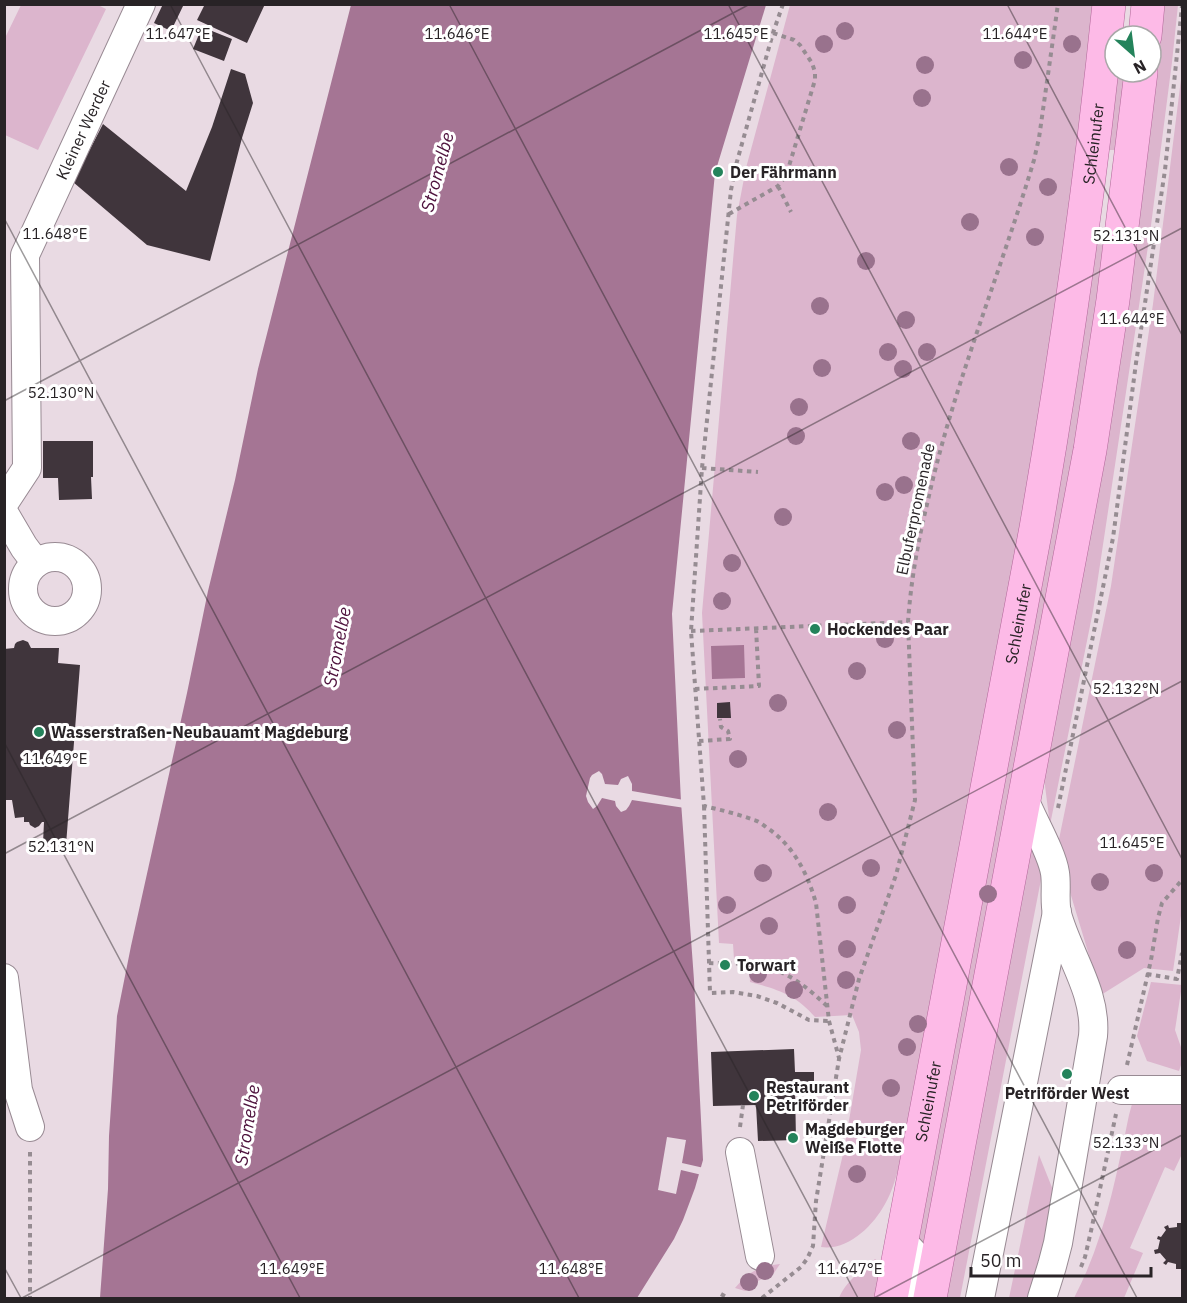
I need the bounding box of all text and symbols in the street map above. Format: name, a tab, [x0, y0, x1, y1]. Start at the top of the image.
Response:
text: 11.647°E	[146, 24, 210, 43]
text: 11.646°E	[425, 24, 489, 43]
text: 11.645°E	[704, 24, 768, 43]
text: 11.644°E	[983, 24, 1047, 43]
north arrow	[1103, 24, 1163, 84]
text: N	[1130, 56, 1150, 79]
street label: Kleiner Werder	[51, 77, 115, 183]
street label: Schleinufer	[1078, 102, 1108, 186]
water label: Stromelbe	[415, 130, 459, 214]
place label: Der Fährmann	[730, 162, 837, 182]
marker: Der Fährmann	[711, 165, 725, 179]
text: 11.648°E	[23, 224, 87, 243]
text: 52.131°N	[1093, 226, 1159, 245]
text: 11.644°E	[1100, 309, 1164, 328]
text: 52.130°N	[28, 383, 94, 402]
street label: Elbuferpromenade	[891, 441, 939, 577]
street label: Schleinufer	[1001, 582, 1035, 666]
water label: Stromelbe	[318, 605, 356, 689]
place label: Hockendes Paar	[827, 619, 949, 639]
marker: Hockendes Paar	[808, 622, 822, 636]
text: 52.132°N	[1093, 679, 1159, 698]
place label: Wasserstraßen-Neubauamt Magdeburg	[51, 722, 348, 742]
marker: Wasserstraßen-Neubauamt Magdeburg	[32, 725, 46, 739]
text: 11.649°E	[23, 749, 87, 768]
text: 11.645°E	[1100, 833, 1164, 852]
text: 52.131°N	[28, 837, 94, 856]
place label: Torwart	[737, 955, 796, 975]
marker: Torwart	[718, 958, 732, 972]
street label: Schleinufer	[911, 1059, 945, 1143]
marker: Petriförder West	[1060, 1067, 1074, 1081]
place label: Restaurant Petriförder	[766, 1077, 849, 1115]
water label: Stromelbe	[229, 1083, 265, 1167]
place label: Petriförder West	[1005, 1083, 1129, 1103]
marker: Restaurant Petriförder	[747, 1089, 761, 1103]
place label: Magdeburger Weiße Flotte	[805, 1119, 905, 1157]
marker: Magdeburger Weiße Flotte	[786, 1131, 800, 1145]
text: 52.133°N	[1093, 1133, 1159, 1152]
scale bar	[971, 1240, 1151, 1278]
text: 50 m	[980, 1249, 1022, 1272]
text: 11.649°E	[260, 1259, 324, 1278]
text: 11.648°E	[539, 1259, 603, 1278]
text: 11.647°E	[818, 1259, 882, 1278]

